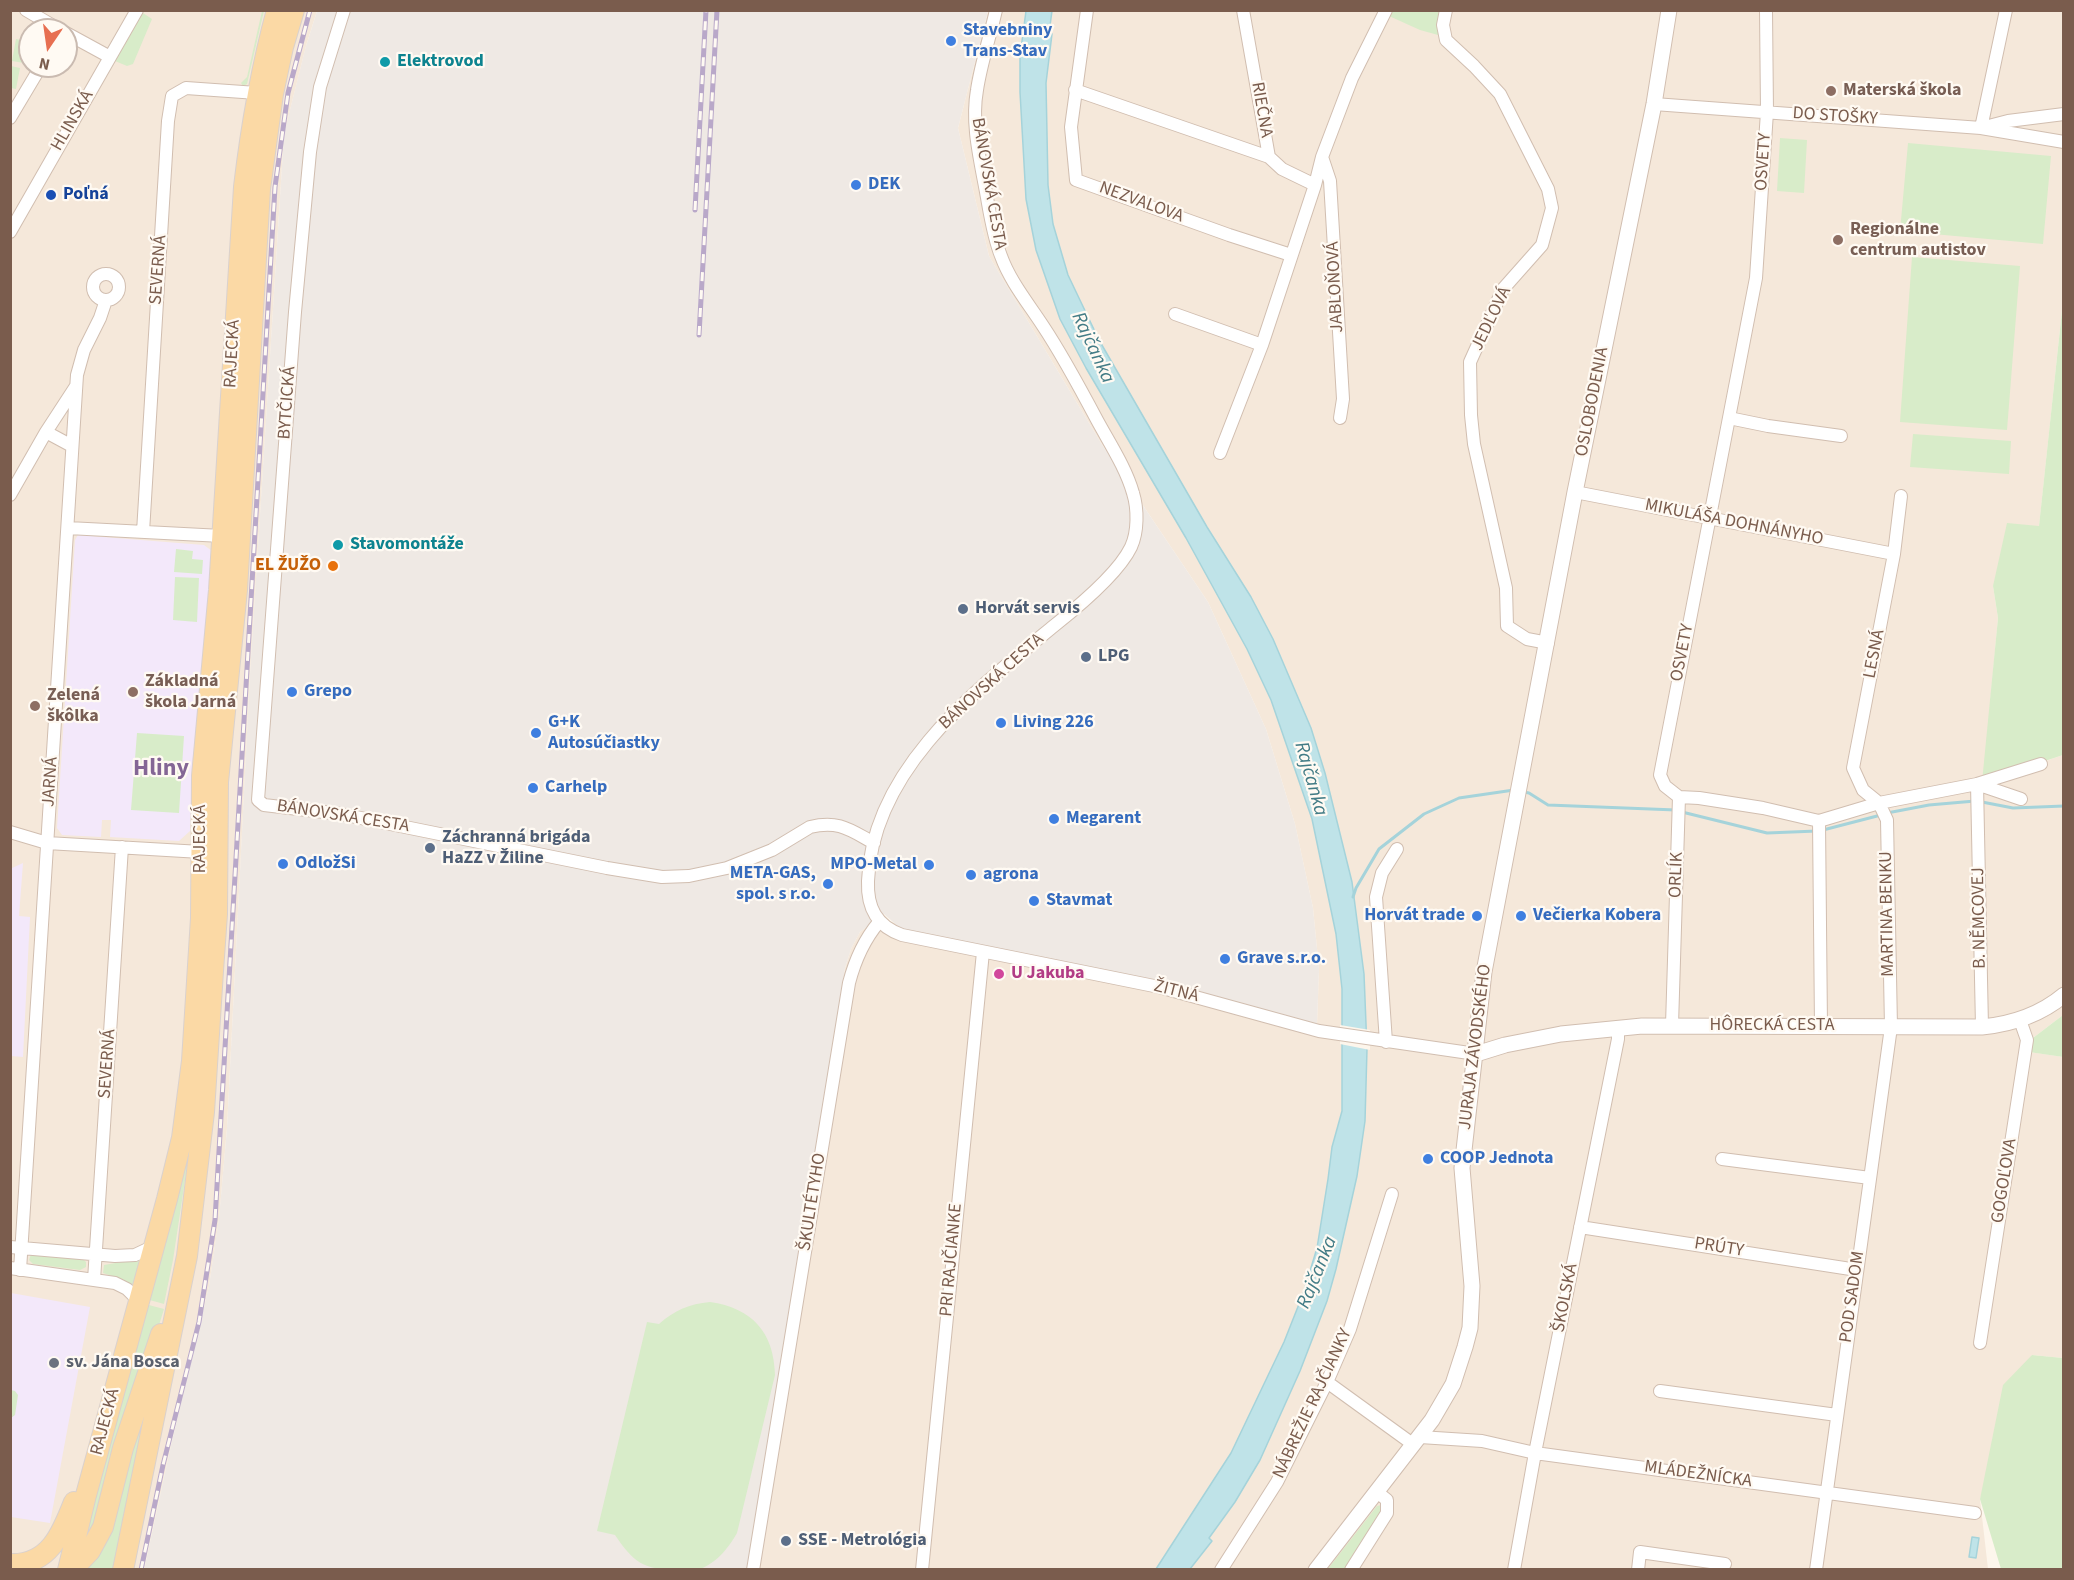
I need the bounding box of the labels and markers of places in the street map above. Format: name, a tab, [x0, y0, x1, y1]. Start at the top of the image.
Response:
place label: Stavebniny Trans-Stav	[963, 20, 1052, 63]
marker: Stavebniny Trans-Stav	[944, 34, 958, 48]
place label: Elektrovod	[397, 51, 484, 73]
marker: Elektrovod	[378, 55, 392, 69]
place label: Materská škola	[1843, 80, 1961, 102]
marker: Materská škola	[1824, 84, 1838, 98]
place label: DEK	[868, 174, 900, 196]
marker: DEK	[849, 178, 863, 192]
place label: Poľná	[63, 184, 109, 206]
marker: Poľná	[44, 188, 58, 202]
place label: Regionálne centrum autistov	[1850, 219, 1986, 262]
marker: Regionálne centrum autistov	[1831, 233, 1845, 247]
place label: Stavomontáže	[350, 534, 464, 556]
marker: Stavomontáže	[331, 538, 345, 552]
place label: EL ŽUŽO	[255, 555, 321, 577]
marker: EL ŽUŽO	[326, 559, 340, 573]
place label: Horvát servis	[975, 598, 1080, 620]
marker: Horvát servis	[956, 602, 970, 616]
place label: LPG	[1098, 646, 1130, 668]
marker: LPG	[1079, 650, 1093, 664]
place label: Základná škola Jarná	[145, 671, 236, 714]
place label: Grepo	[304, 681, 352, 703]
place label: Zelená škôlka	[47, 685, 100, 728]
marker: Základná škola Jarná	[126, 685, 140, 699]
marker: Grepo	[285, 685, 299, 699]
marker: Zelená škôlka	[28, 699, 42, 713]
place label: G+K Autosúčiastky	[548, 712, 660, 754]
place label: Living 226	[1013, 712, 1094, 734]
marker: Living 226	[994, 716, 1008, 730]
marker: G+K Autosúčiastky	[529, 726, 543, 740]
place label: Carhelp	[545, 777, 607, 799]
marker: Carhelp	[526, 781, 540, 795]
place label: Megarent	[1066, 808, 1141, 830]
marker: Megarent	[1047, 812, 1061, 826]
place label: Záchranná brigáda HaZZ v Žiline	[442, 827, 591, 870]
marker: Záchranná brigáda HaZZ v Žiline	[423, 841, 437, 855]
place label: OdložSi	[295, 853, 356, 875]
place label: MPO-Metal	[830, 854, 917, 876]
marker: OdložSi	[276, 857, 290, 871]
marker: MPO-Metal	[922, 858, 936, 872]
place label: META-GAS, spol. s r.o.	[730, 863, 816, 906]
place label: agrona	[983, 864, 1039, 886]
marker: agrona	[964, 868, 978, 882]
marker: META-GAS, spol. s r.o.	[821, 877, 835, 891]
place label: Stavmat	[1046, 890, 1112, 912]
marker: Stavmat	[1027, 894, 1041, 908]
place label: Horvát trade	[1364, 905, 1465, 927]
place label: Večierka Kobera	[1533, 905, 1661, 927]
marker: Horvát trade	[1470, 909, 1484, 923]
marker: Večierka Kobera	[1514, 909, 1528, 923]
place label: Grave s.r.o.	[1237, 948, 1326, 970]
marker: Grave s.r.o.	[1218, 952, 1232, 966]
place label: U Jakuba	[1011, 963, 1085, 985]
marker: U Jakuba	[992, 967, 1006, 981]
place label: COOP Jednota	[1440, 1148, 1553, 1170]
marker: COOP Jednota	[1421, 1152, 1435, 1166]
place label: sv. Jána Bosca	[66, 1352, 180, 1374]
marker: sv. Jána Bosca	[47, 1356, 61, 1370]
place label: SSE - Metrológia	[798, 1530, 927, 1552]
marker: SSE - Metrológia	[779, 1534, 793, 1548]

